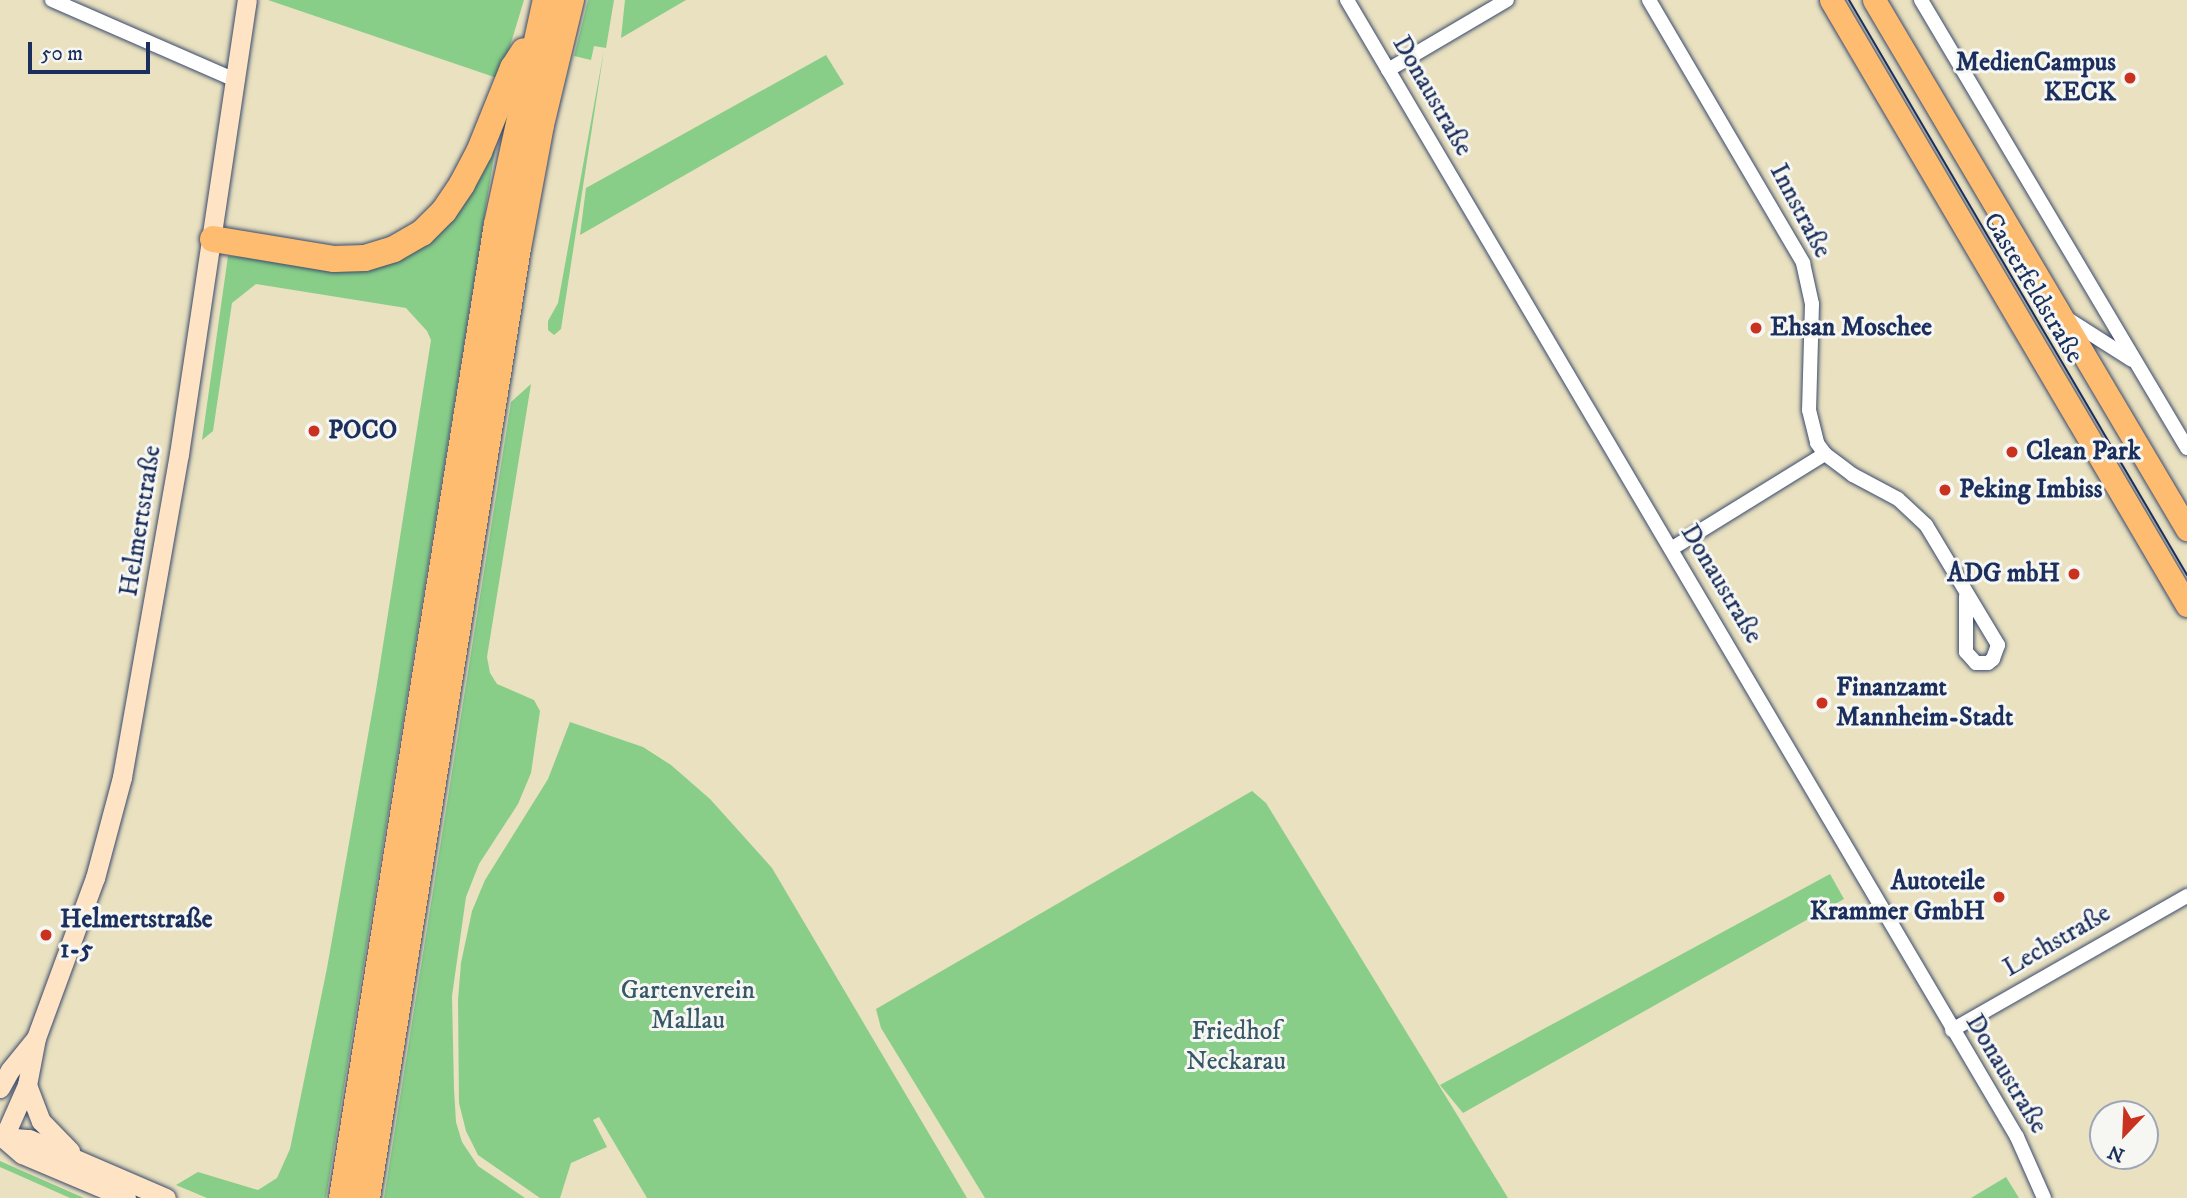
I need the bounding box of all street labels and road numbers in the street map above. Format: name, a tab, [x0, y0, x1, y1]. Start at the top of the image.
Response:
street label: Donaustraße	[1385, 30, 1479, 162]
street label: Innstraße	[1762, 159, 1838, 263]
street label: Casterfeldstraße	[1976, 207, 2090, 369]
street label: Helmertstraße	[114, 443, 168, 599]
street label: Donaustraße	[1673, 519, 1769, 649]
street label: Lechstraße	[1998, 898, 2116, 984]
street label: Donaustraße	[1958, 1009, 2054, 1139]

